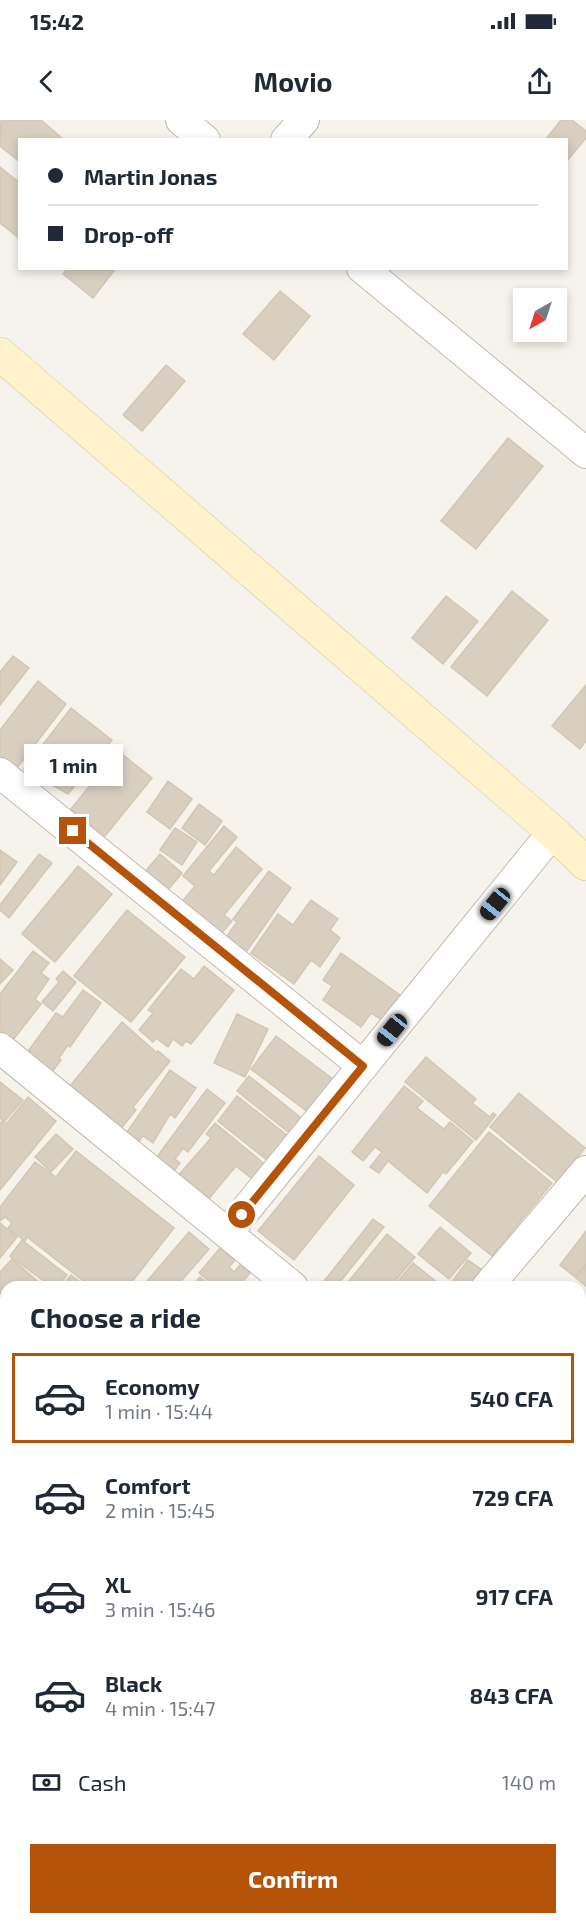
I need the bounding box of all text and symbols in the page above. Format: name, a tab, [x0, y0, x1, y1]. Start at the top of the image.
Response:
text: 15:42	[30, 8, 84, 34]
icon: back	[30, 65, 63, 98]
text: Movio	[253, 65, 333, 97]
icon: share	[523, 65, 556, 98]
text: Martin Jonas	[84, 163, 217, 189]
text: Drop-off	[84, 221, 173, 247]
north arrow	[513, 288, 567, 342]
map controls	[513, 288, 567, 342]
callout: 1 min	[23, 744, 122, 786]
text: 1 min	[49, 753, 98, 777]
route end	[59, 817, 86, 844]
car	[477, 884, 513, 924]
car	[374, 1010, 410, 1050]
route start	[228, 1201, 255, 1228]
text: Choose a ride	[30, 1301, 201, 1333]
icon: car	[33, 1371, 87, 1425]
text: Economy	[105, 1373, 200, 1399]
text: 540 CFA	[470, 1385, 553, 1411]
text: 1 min · 15:44	[105, 1399, 213, 1423]
icon: car	[33, 1470, 87, 1524]
text: Comfort	[105, 1472, 190, 1498]
text: 729 CFA	[472, 1484, 553, 1510]
text: 2 min · 15:45	[105, 1498, 215, 1522]
icon: car	[33, 1569, 87, 1623]
text: XL	[105, 1571, 131, 1597]
text: 917 CFA	[476, 1583, 553, 1609]
text: 3 min · 15:46	[105, 1597, 215, 1621]
icon: car	[33, 1668, 87, 1722]
text: Black	[105, 1670, 162, 1696]
text: 843 CFA	[469, 1682, 553, 1708]
text: 4 min · 15:47	[105, 1696, 215, 1720]
icon: cash	[30, 1766, 63, 1799]
text: Cash	[78, 1769, 127, 1795]
text: 140 m	[502, 1770, 556, 1794]
button: Confirm	[30, 1844, 556, 1913]

